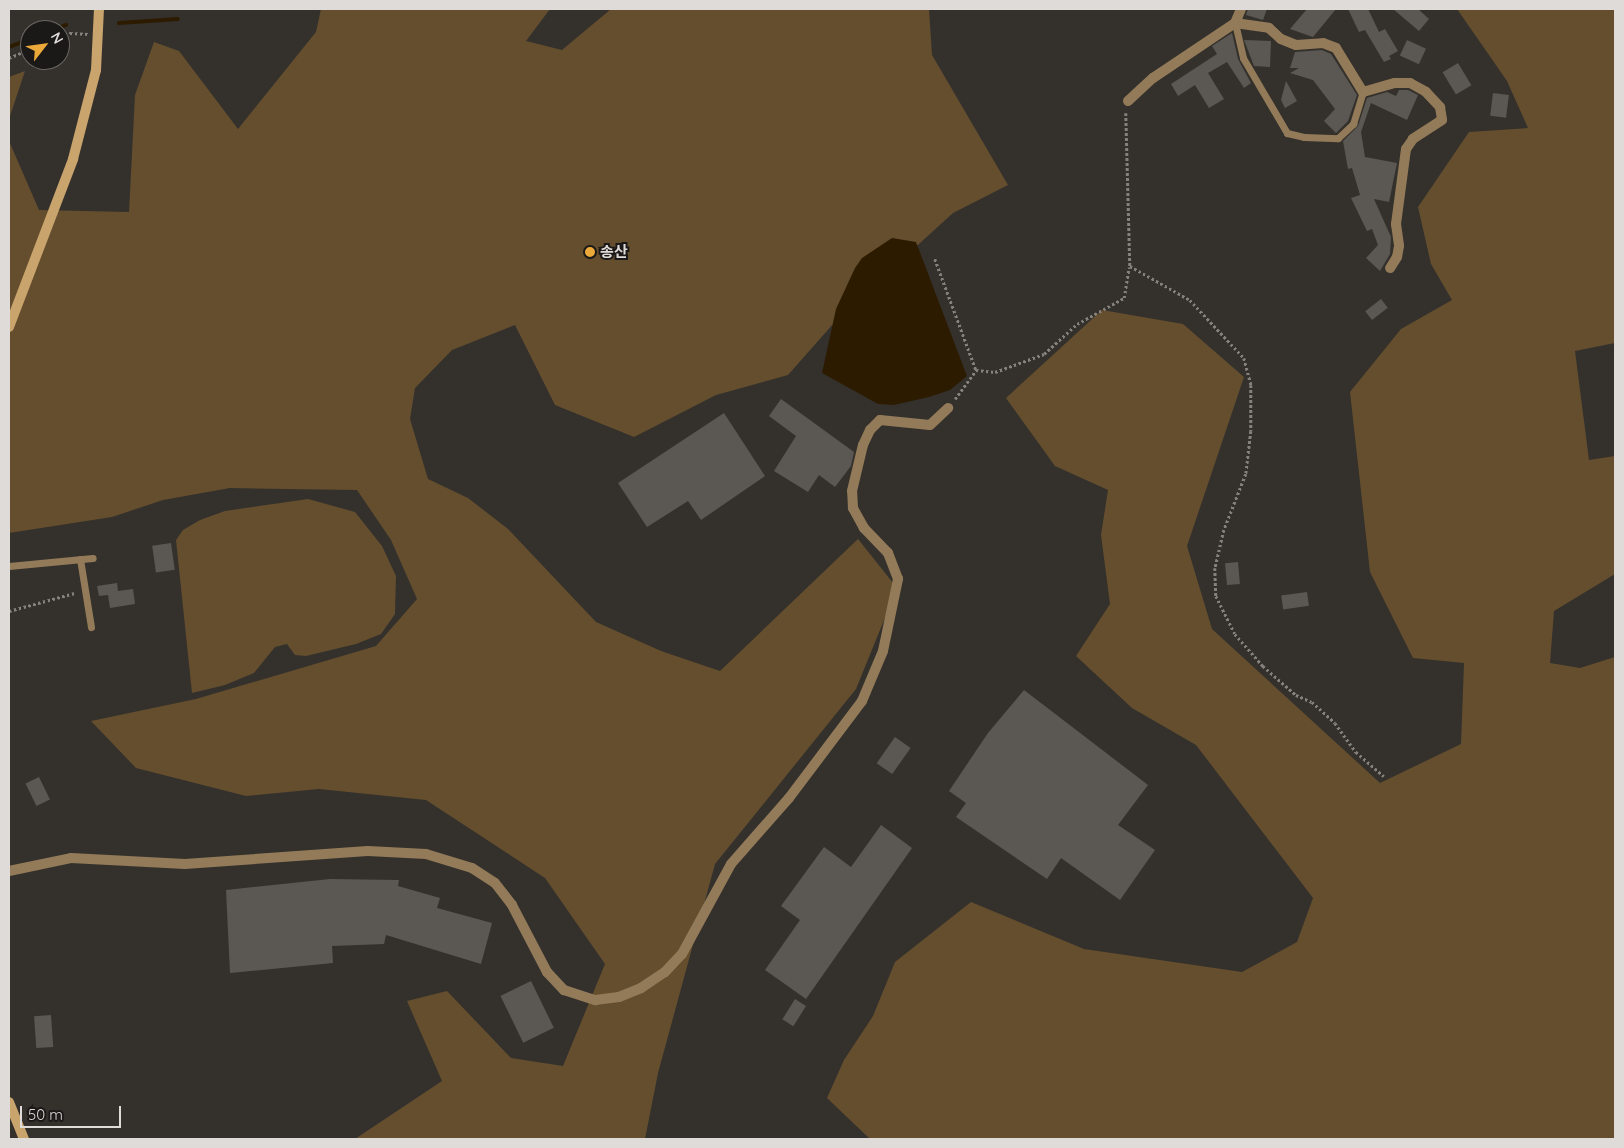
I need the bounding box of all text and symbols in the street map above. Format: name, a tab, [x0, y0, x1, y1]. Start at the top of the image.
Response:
north arrow	[20, 20, 70, 70]
text: N	[47, 29, 67, 47]
place label: 송산	[600, 243, 628, 261]
marker: 송산	[584, 246, 596, 258]
scale bar	[22, 1096, 124, 1128]
text: 50 m	[28, 1105, 63, 1124]

